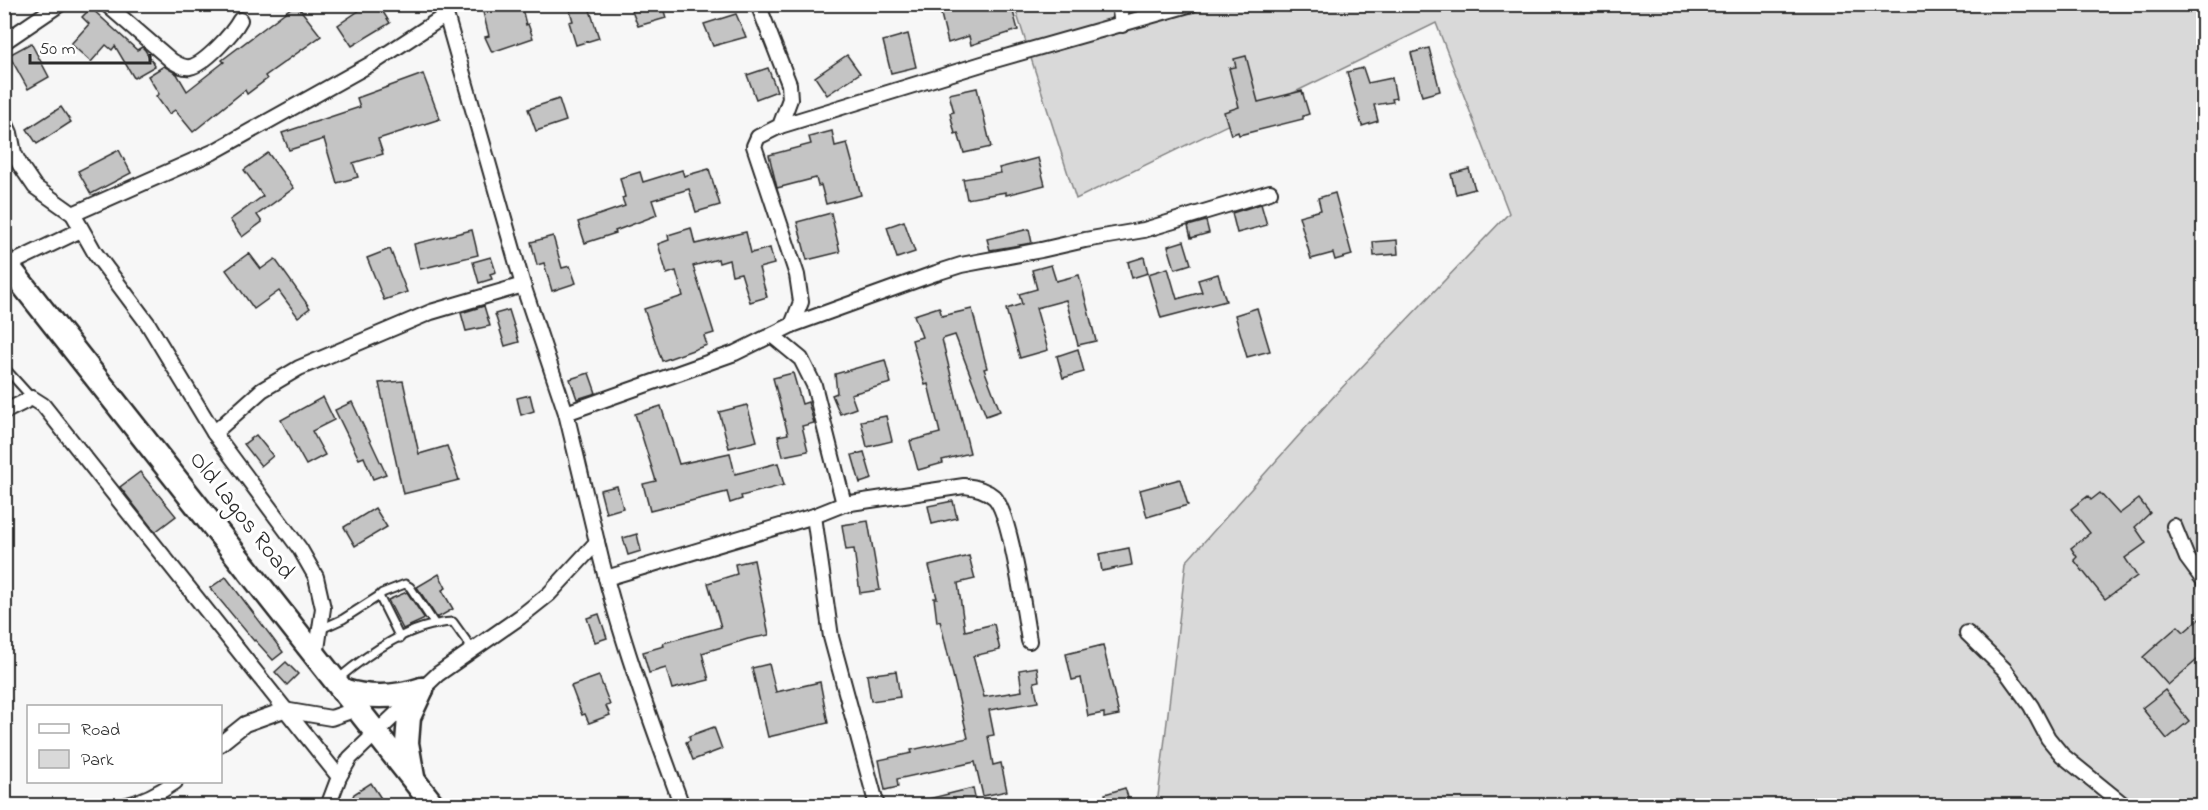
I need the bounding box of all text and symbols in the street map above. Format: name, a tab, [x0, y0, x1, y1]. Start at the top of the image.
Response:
scale bar	[30, 27, 150, 65]
text: 50 m	[39, 37, 76, 63]
street label: Old Lagos Road	[180, 444, 303, 588]
legend	[27, 705, 222, 783]
text: Road	[81, 718, 120, 744]
text: Park	[81, 748, 114, 774]

